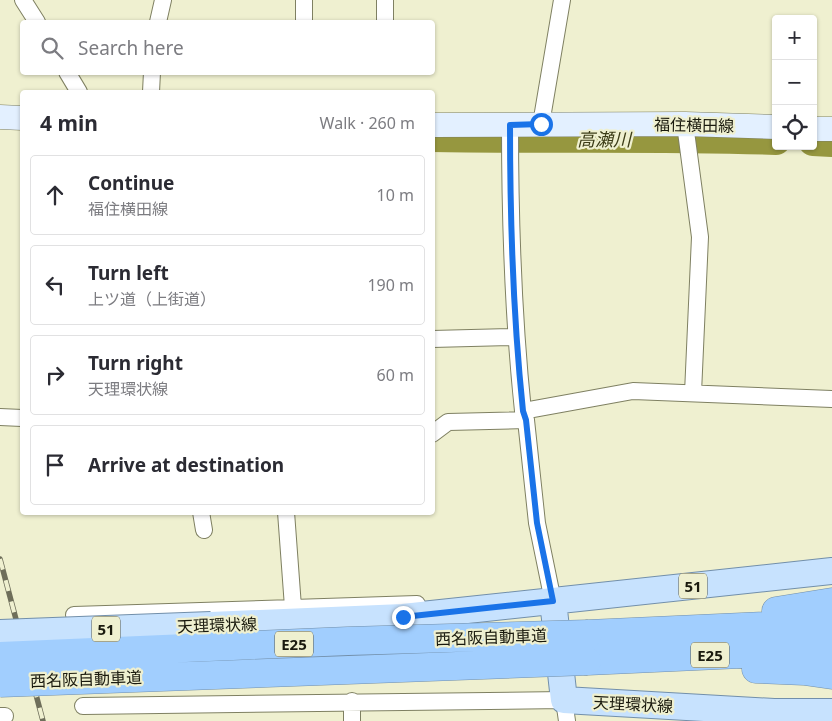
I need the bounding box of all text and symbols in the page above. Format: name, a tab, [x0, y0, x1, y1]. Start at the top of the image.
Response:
map controls	[772, 15, 817, 150]
button: +	[772, 15, 817, 60]
search box	[20, 20, 435, 75]
icon: search	[38, 34, 66, 62]
text: Search here	[78, 35, 184, 61]
button: −	[772, 60, 817, 105]
button: locate	[772, 105, 817, 150]
text: 4 min	[40, 109, 98, 137]
text: Walk · 260 m	[320, 112, 415, 134]
route start	[530, 113, 553, 136]
street label: 福住横田線	[654, 113, 734, 137]
water label: 高瀬川	[577, 127, 633, 151]
text: Continue	[88, 170, 174, 196]
icon: ahead	[41, 181, 69, 209]
text: 10 m	[377, 184, 414, 206]
text: 福住横田線	[88, 198, 168, 220]
text: Turn left	[88, 260, 169, 286]
icon: left	[41, 271, 69, 299]
text: 190 m	[367, 274, 414, 296]
text: 上ツ道（上街道）	[88, 288, 216, 310]
text: Turn right	[88, 350, 183, 376]
icon: right	[41, 361, 69, 389]
text: 60 m	[377, 364, 414, 386]
text: 天理環状線	[88, 378, 168, 400]
icon: arrive	[41, 451, 69, 479]
text: Arrive at destination	[88, 452, 284, 478]
road number: 51	[679, 574, 707, 598]
route end	[392, 606, 415, 629]
street label: 天理環状線	[177, 613, 257, 637]
road number: 51	[92, 616, 120, 642]
street label: 西名阪自動車道	[435, 624, 547, 650]
road number: E25	[275, 632, 313, 656]
road number: E25	[691, 642, 729, 668]
street label: 西名阪自動車道	[30, 666, 142, 692]
street label: 天理環状線	[592, 691, 674, 717]

